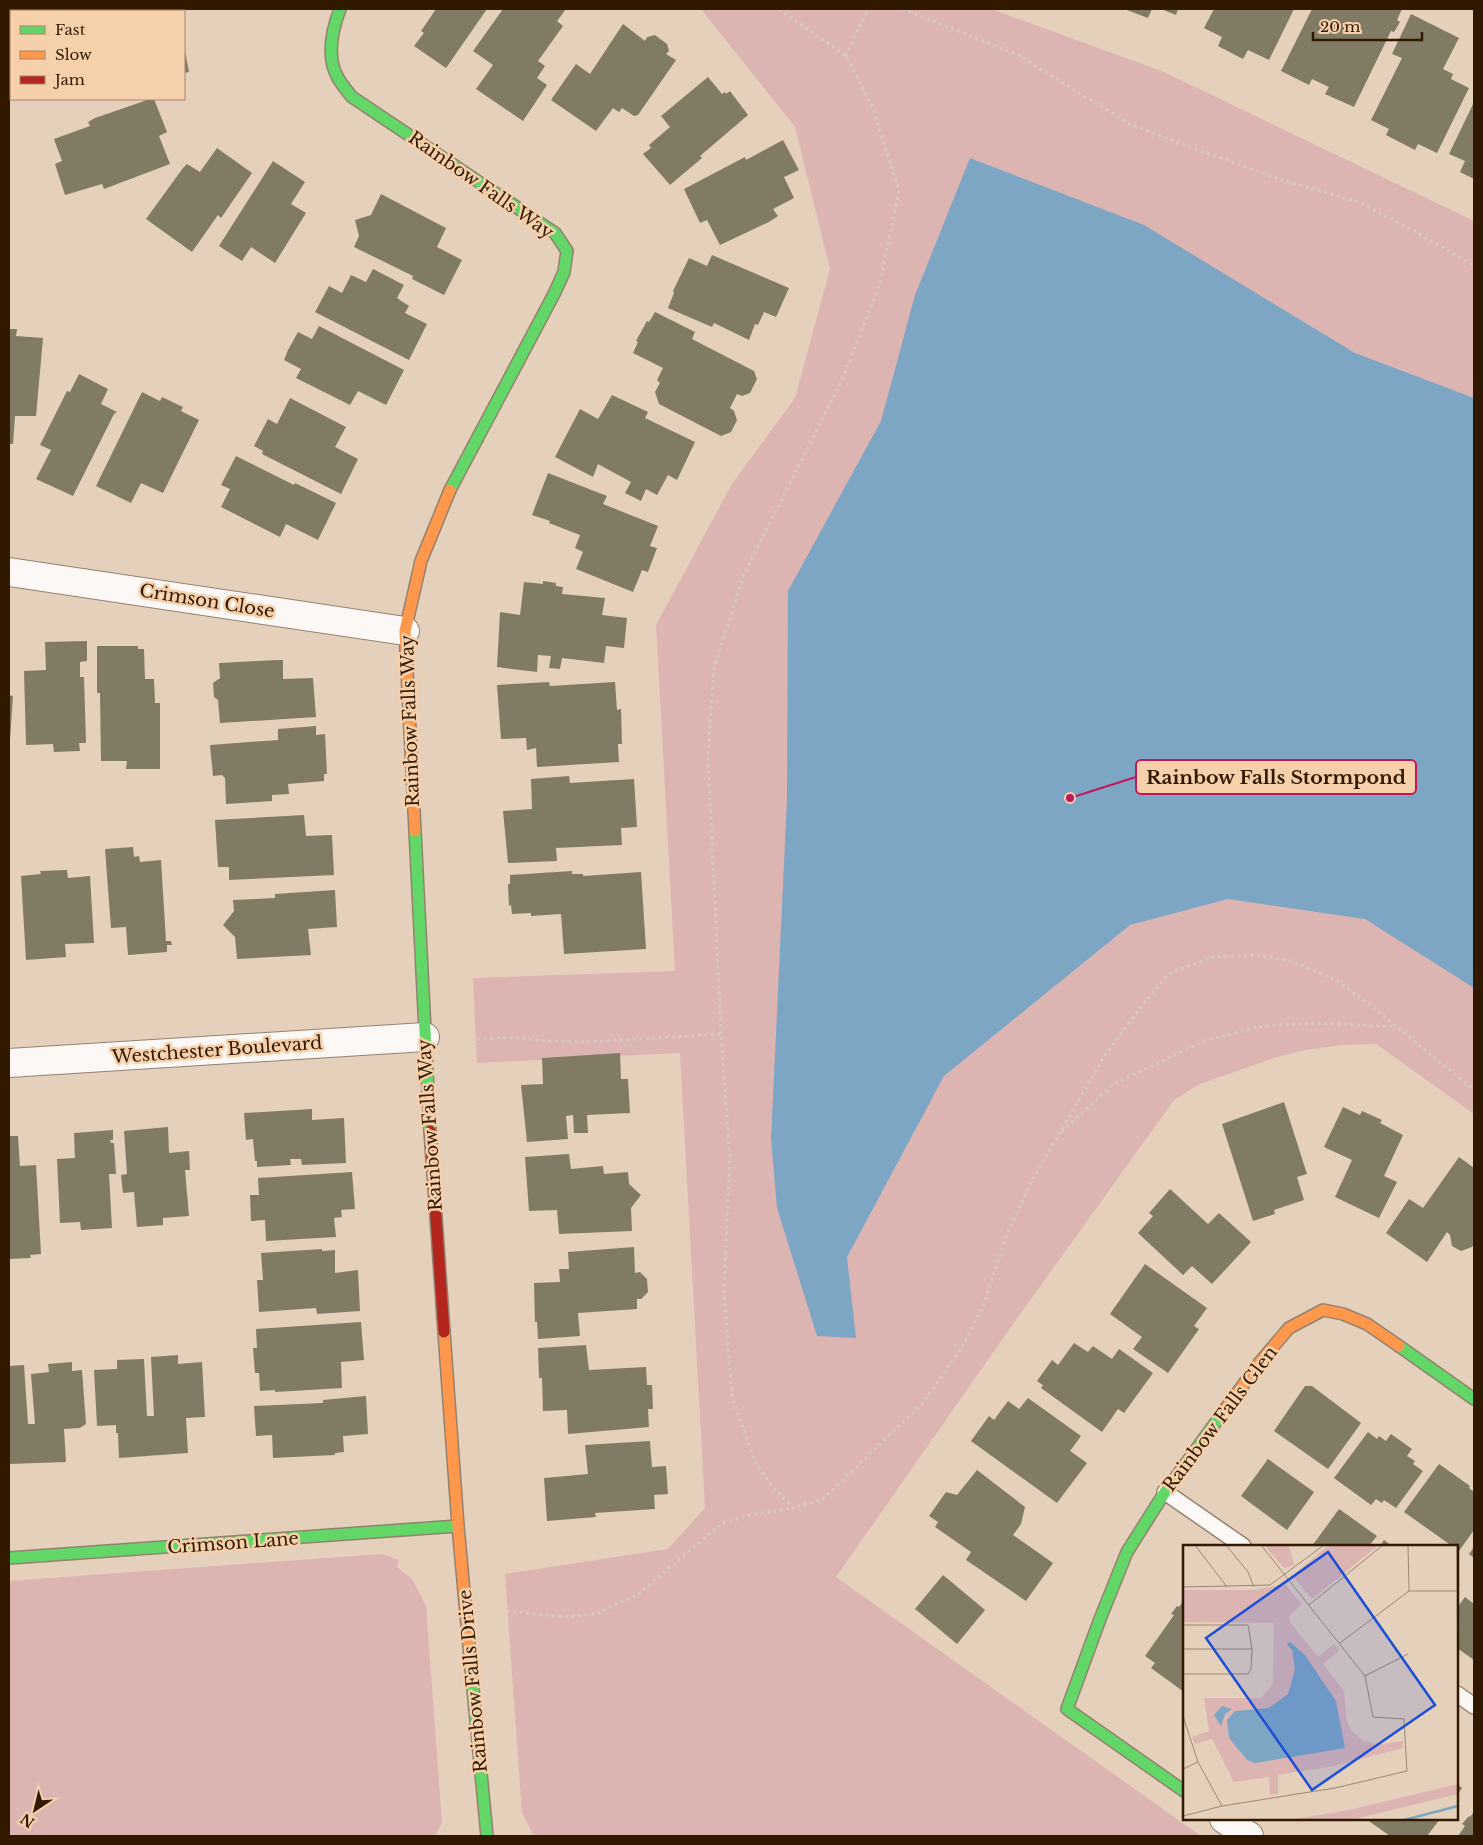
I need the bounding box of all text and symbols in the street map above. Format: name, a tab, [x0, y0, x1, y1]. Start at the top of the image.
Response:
legend	[10, 10, 185, 100]
scale bar	[1313, 10, 1422, 42]
text: 20 m	[1320, 17, 1360, 36]
text: Fast	[55, 20, 86, 39]
text: Slow	[55, 45, 92, 64]
text: Jam	[53, 70, 85, 89]
street label: Rainbow Falls Way	[404, 127, 558, 244]
street label: Crimson Close	[138, 579, 276, 623]
street label: Rainbow Falls Way	[396, 634, 424, 807]
callout: Rainbow Falls Stormpond	[1136, 760, 1416, 794]
text: Rainbow Falls Stormpond	[1146, 766, 1406, 789]
street label: Westchester Boulevard	[110, 1032, 323, 1068]
street label: Rainbow Falls Way	[413, 1038, 447, 1212]
street label: Rainbow Falls Glen	[1158, 1342, 1282, 1496]
street label: Crimson Lane	[167, 1527, 299, 1559]
inset map	[1183, 1545, 1458, 1820]
street label: Rainbow Falls Drive	[454, 1589, 492, 1773]
north arrow	[10, 1785, 60, 1835]
text: N	[17, 1809, 38, 1832]

